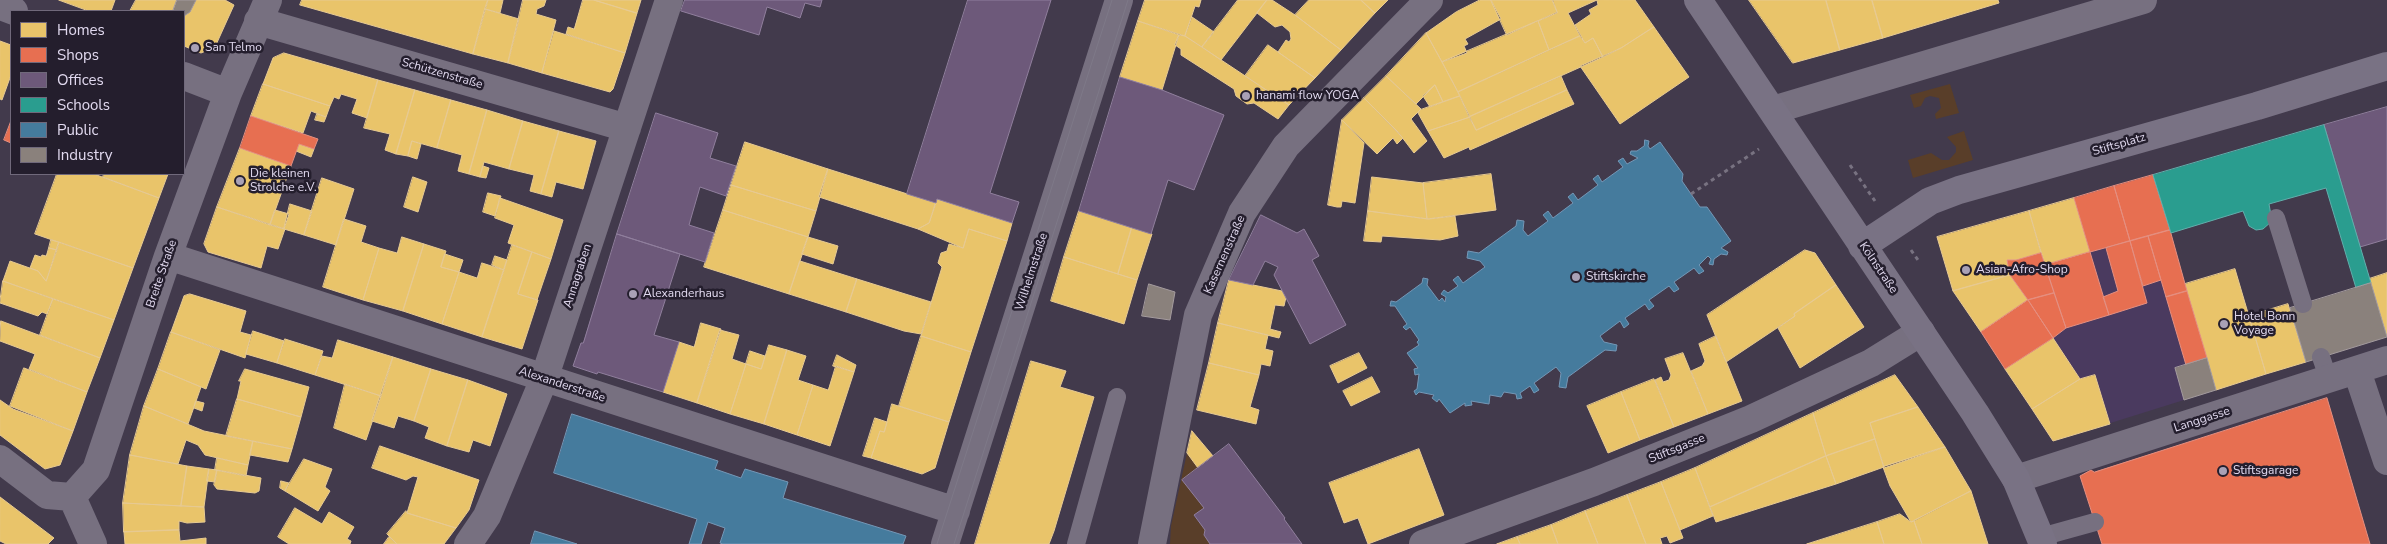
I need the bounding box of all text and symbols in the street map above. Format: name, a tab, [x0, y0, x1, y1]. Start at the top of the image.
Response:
legend	[10, 10, 185, 175]
text: Homes	[57, 20, 105, 40]
place label: San Telmo	[205, 41, 262, 55]
marker: San Telmo	[189, 42, 201, 54]
text: Shops	[57, 45, 99, 65]
street label: Schützenstraße	[400, 56, 484, 92]
text: Offices	[57, 70, 104, 90]
place label: hanami flow YOGA	[1256, 89, 1359, 103]
marker: hanami flow YOGA	[1240, 90, 1252, 102]
text: Schools	[57, 95, 110, 115]
text: Public	[57, 120, 98, 140]
street label: Stiftsplatz	[2091, 131, 2147, 159]
text: Industry	[57, 145, 112, 165]
place label: Die kleinen Strolche e.V.	[250, 167, 317, 195]
marker: Die kleinen Strolche e.V.	[234, 175, 246, 187]
street label: Kasernenstraße	[1201, 213, 1249, 297]
street label: Wilhelmstraße	[1013, 231, 1051, 313]
street label: Breite Straße	[144, 238, 180, 310]
street label: Kölnstraße	[1856, 240, 1900, 296]
street label: Annagraben	[561, 242, 595, 310]
place label: Asian-Afro-Shop	[1976, 263, 2068, 277]
marker: Asian-Afro-Shop	[1960, 264, 1972, 276]
place label: Stiftskirche	[1586, 270, 1646, 284]
marker: Stiftskirche	[1570, 271, 1582, 283]
place label: Alexanderhaus	[643, 287, 724, 301]
marker: Alexanderhaus	[627, 288, 639, 300]
place label: Hotel Bonn Voyage	[2234, 310, 2295, 338]
marker: Hotel Bonn Voyage	[2218, 318, 2230, 330]
street label: Alexanderstraße	[517, 364, 607, 406]
street label: Langgasse	[2172, 404, 2232, 436]
street label: Stiftsgasse	[1647, 431, 1707, 467]
place label: Stiftsgarage	[2233, 464, 2298, 478]
marker: Stiftsgarage	[2217, 465, 2229, 477]

